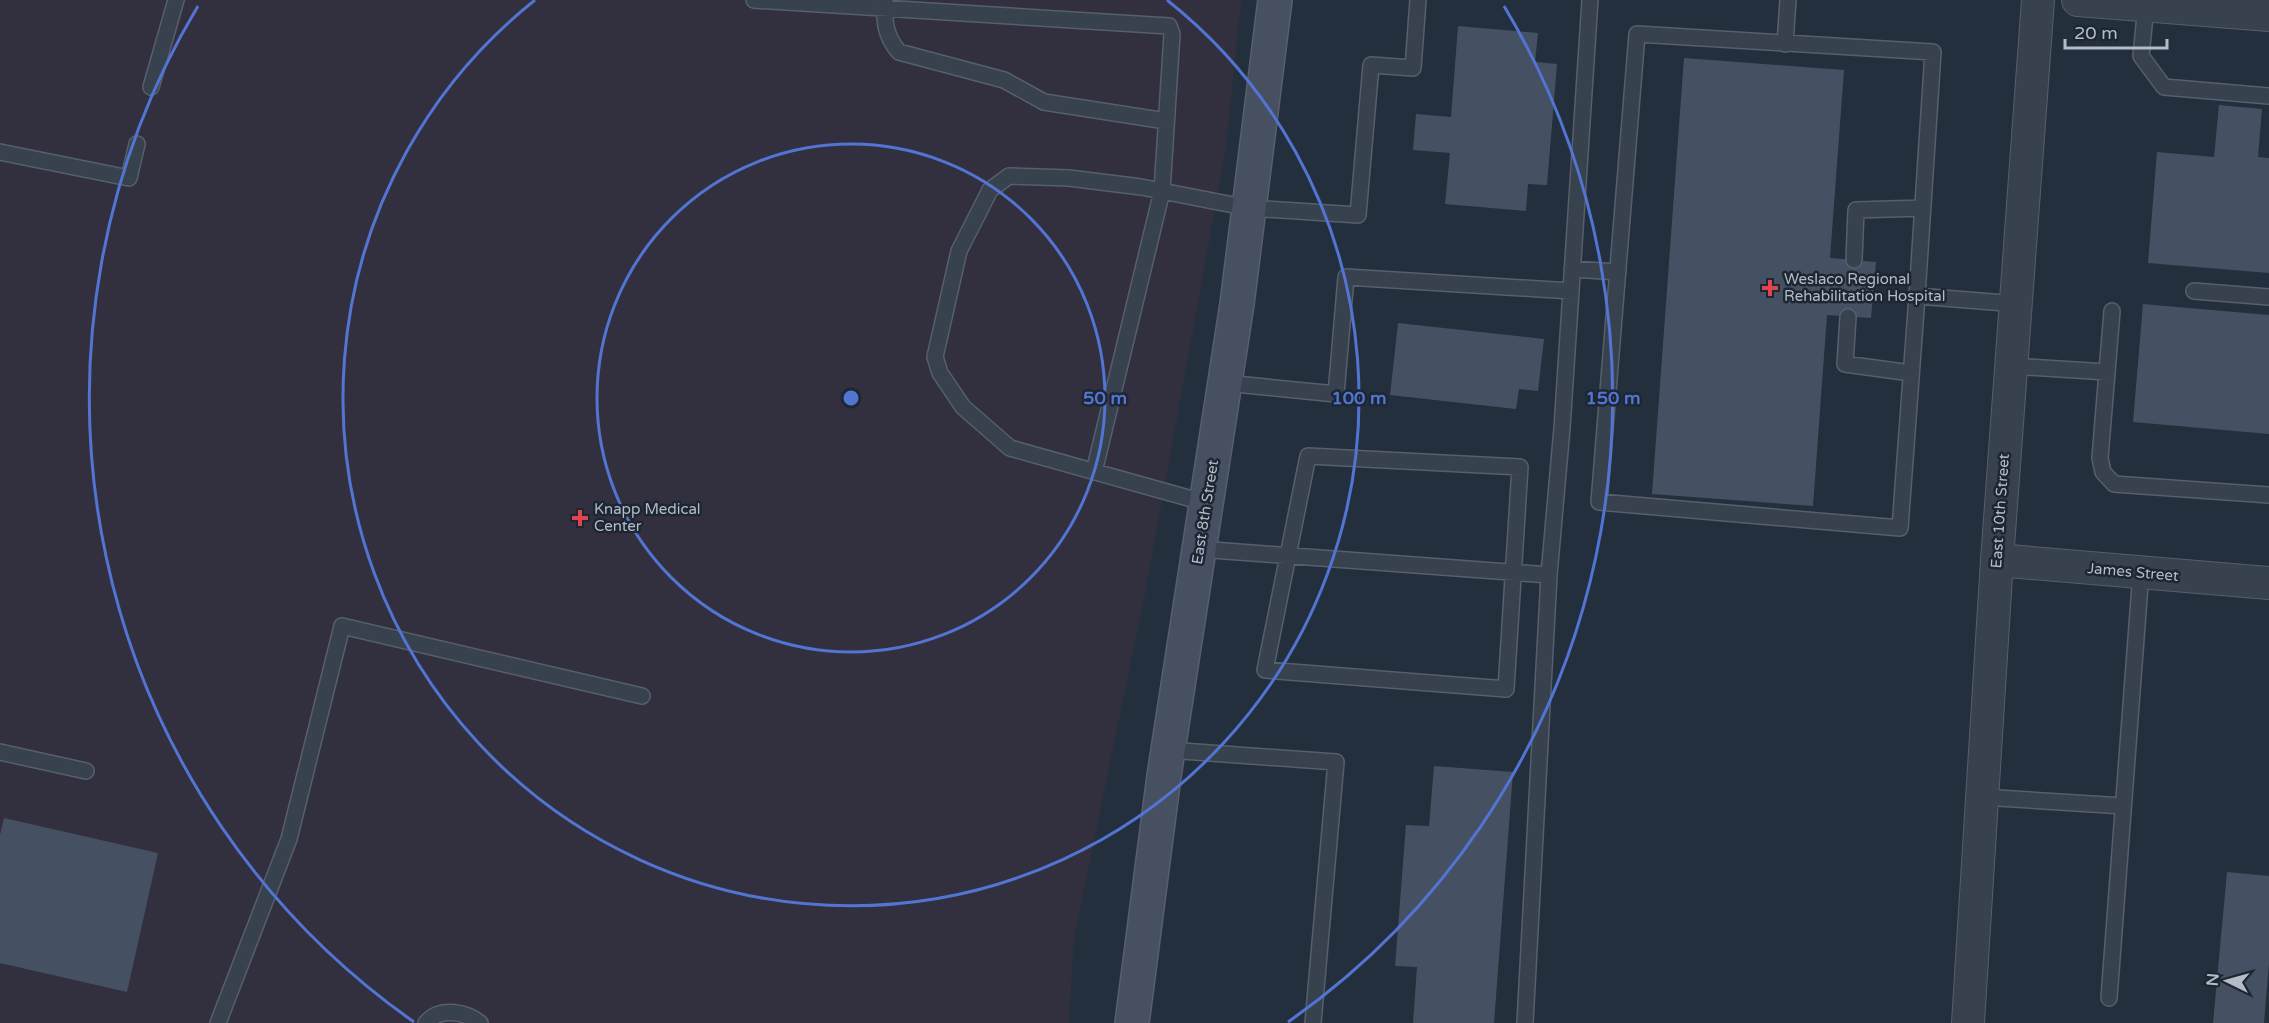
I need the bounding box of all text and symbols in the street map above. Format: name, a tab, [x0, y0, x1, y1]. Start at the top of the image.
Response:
scale bar	[2065, 12, 2167, 50]
text: 20 m	[2074, 22, 2118, 44]
place label: Weslaco Regional Rehabilitation Hospital	[1784, 270, 1946, 305]
marker: Weslaco Regional Rehabilitation Hospital	[1761, 279, 1779, 297]
text: 50 m	[1083, 387, 1127, 409]
text: 100 m	[1331, 387, 1387, 409]
text: 150 m	[1585, 387, 1641, 409]
centre of rings	[841, 388, 861, 408]
street label: East 10th Street	[1987, 453, 2013, 569]
street label: East 8th Street	[1188, 458, 1222, 566]
place label: Knapp Medical Center	[594, 500, 701, 535]
marker: Knapp Medical Center	[571, 509, 589, 527]
street label: James Street	[2087, 559, 2180, 585]
north arrow	[2197, 951, 2257, 1011]
text: N	[2203, 973, 2224, 987]

